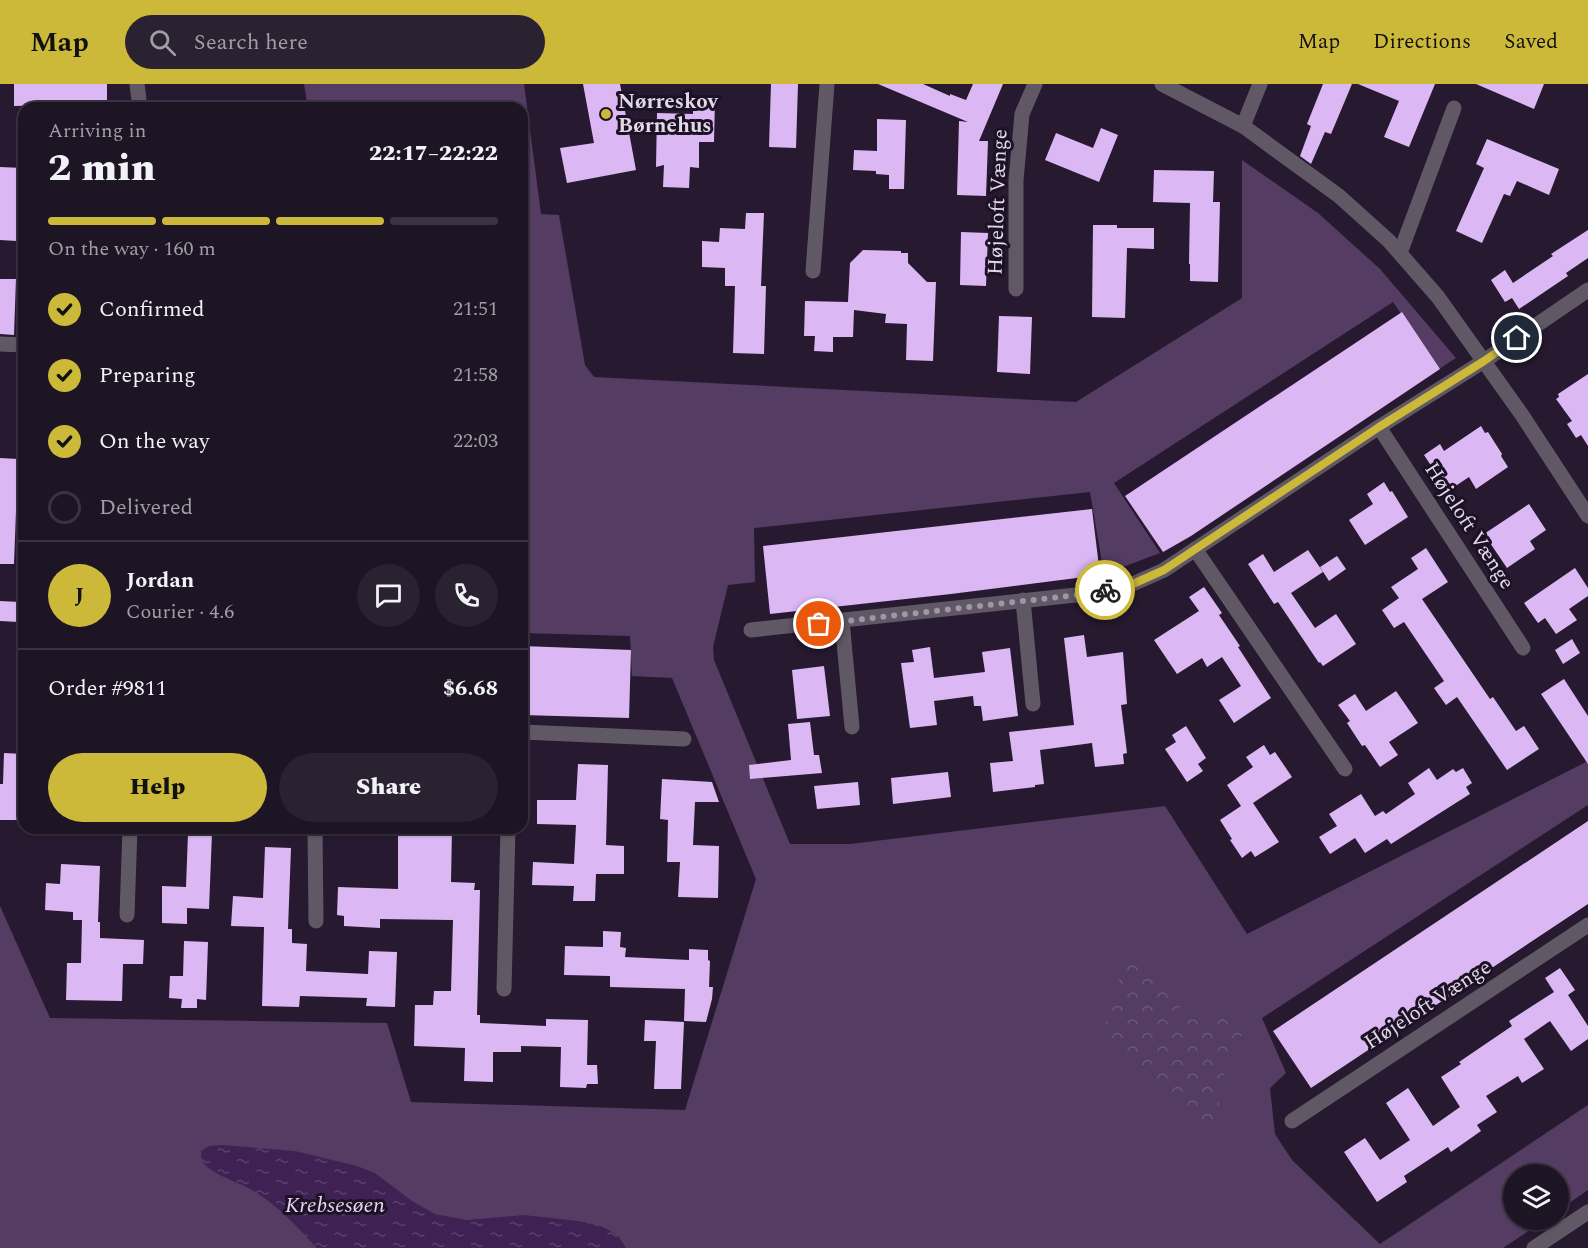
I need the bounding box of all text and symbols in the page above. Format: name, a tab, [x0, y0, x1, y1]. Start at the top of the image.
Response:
search box	[125, 15, 545, 69]
text: Map	[30, 21, 89, 64]
icon: search	[146, 26, 179, 59]
text: Search here	[194, 26, 308, 59]
text: Map	[1298, 26, 1340, 58]
text: Directions	[1373, 26, 1471, 58]
text: Saved	[1504, 26, 1558, 58]
place label: Nørreskov Børnehus	[618, 86, 719, 142]
marker: Nørreskov Børnehus	[599, 107, 613, 121]
text: Arriving in	[48, 116, 146, 146]
street label: Højeloft Vænge	[979, 128, 1017, 276]
text: 22:17–22:22	[369, 137, 498, 170]
text: 2 min	[48, 139, 156, 198]
text: On the way · 160 m	[48, 234, 216, 264]
icon: check	[48, 293, 81, 326]
text: Confirmed	[99, 293, 205, 326]
text: 21:51	[453, 294, 498, 324]
pin	[1491, 312, 1542, 363]
icon: home	[1500, 321, 1533, 354]
icon: check	[48, 359, 81, 392]
text: Preparing	[99, 359, 196, 392]
text: 21:58	[453, 360, 498, 390]
icon: check	[48, 425, 81, 458]
text: On the way	[99, 425, 210, 458]
text: 22:03	[453, 426, 498, 456]
street label: Højeloft Vænge	[1416, 456, 1522, 596]
text: Delivered	[99, 491, 193, 524]
courier	[1075, 560, 1135, 620]
text: Jordan	[126, 564, 194, 597]
button: chat	[357, 564, 420, 627]
button: phone	[435, 564, 498, 627]
icon: bike	[1089, 574, 1122, 607]
text: J	[75, 579, 84, 612]
text: Courier · 4.6	[126, 597, 234, 627]
pin	[793, 598, 844, 649]
icon: bag	[802, 607, 835, 640]
text: Order #9811	[48, 672, 167, 705]
text: $6.68	[443, 672, 498, 705]
button: Help	[48, 753, 267, 822]
button: Share	[279, 753, 498, 822]
street label: Højeloft Vænge	[1358, 952, 1498, 1058]
map controls	[1503, 1164, 1569, 1230]
button: layers	[1503, 1164, 1569, 1230]
water label: Krebsesøen	[285, 1189, 385, 1222]

